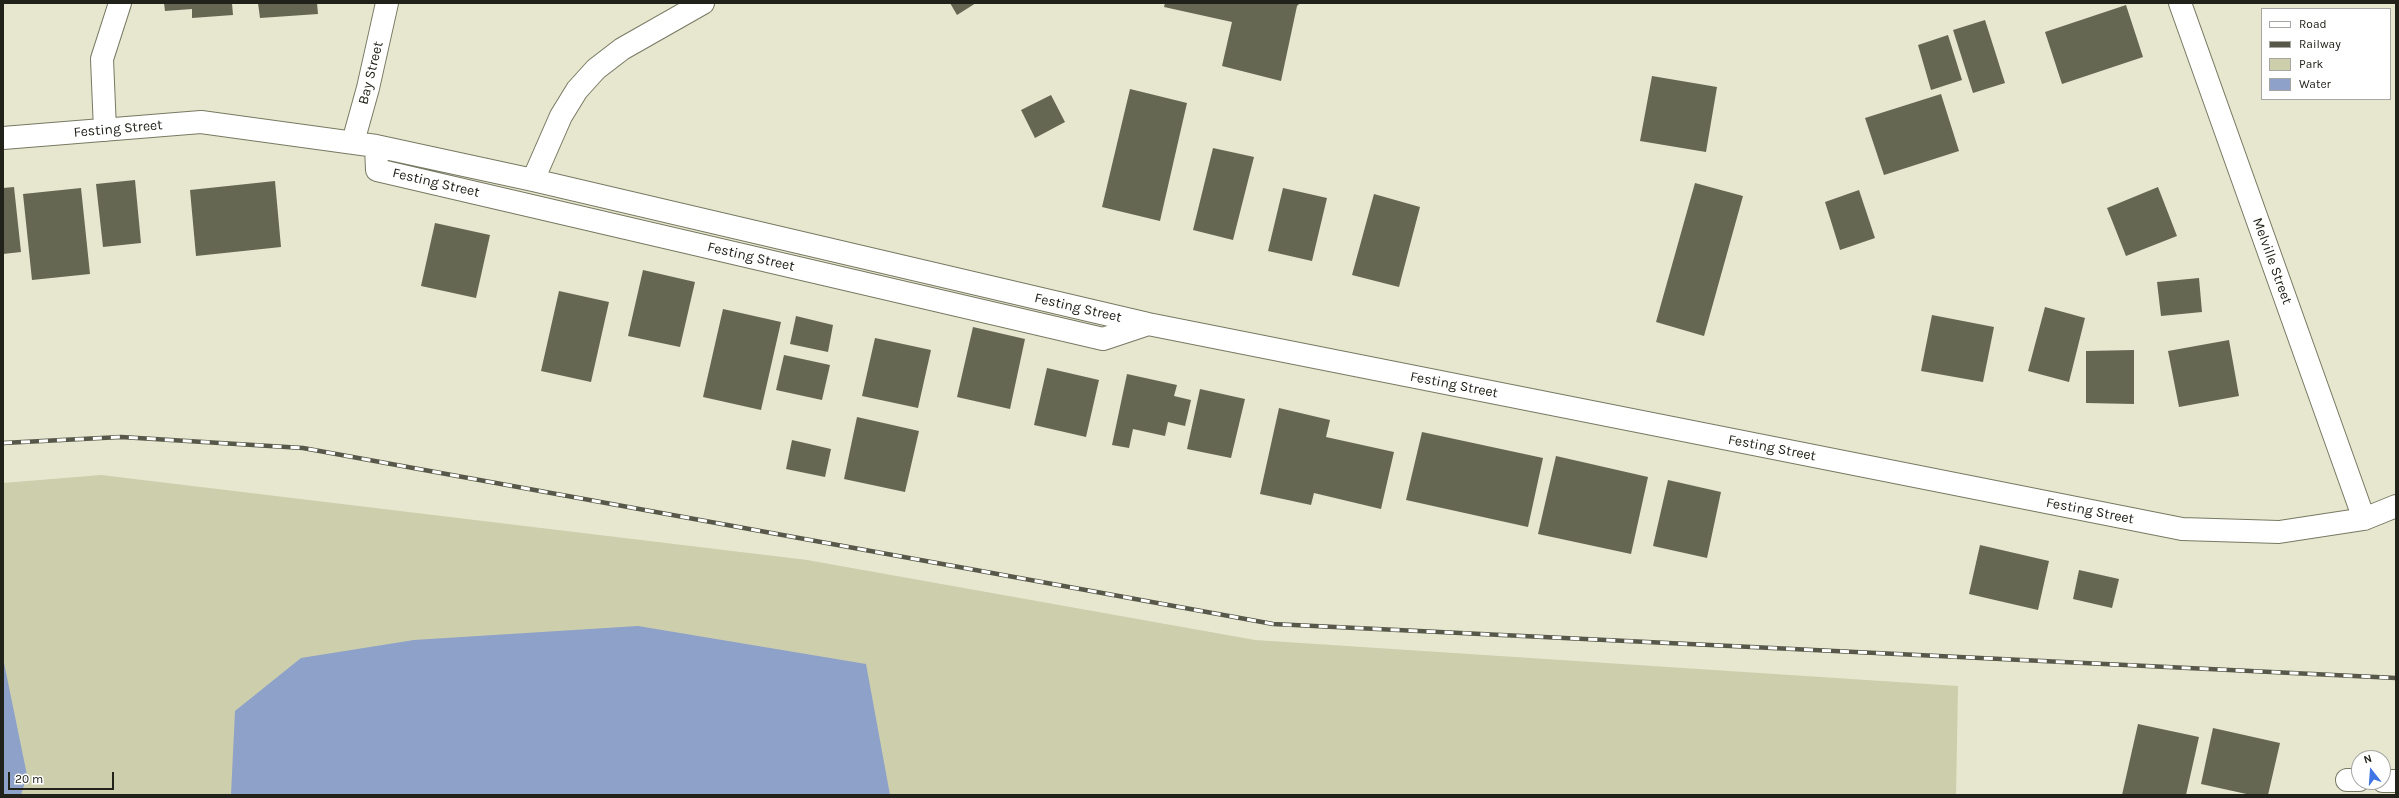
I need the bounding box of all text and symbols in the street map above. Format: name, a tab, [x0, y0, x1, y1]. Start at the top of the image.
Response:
legend	[2261, 8, 2391, 100]
text: Road	[2299, 17, 2327, 31]
text: Railway	[2299, 37, 2341, 51]
street label: Bay Street	[355, 40, 387, 106]
text: Park	[2299, 57, 2323, 71]
text: Water	[2299, 77, 2331, 91]
street label: Festing Street	[73, 117, 163, 141]
street label: Festing Street	[391, 165, 481, 201]
street label: Melville Street	[2249, 215, 2295, 307]
street label: Festing Street	[706, 239, 796, 275]
street label: Festing Street	[1033, 290, 1123, 326]
street label: Festing Street	[1409, 368, 1499, 402]
street label: Festing Street	[1727, 431, 1817, 465]
street label: Festing Street	[2045, 494, 2135, 528]
north arrow	[2351, 750, 2391, 790]
text: N	[2362, 752, 2373, 766]
scale bar	[10, 764, 116, 790]
text: 20 m	[15, 772, 43, 786]

